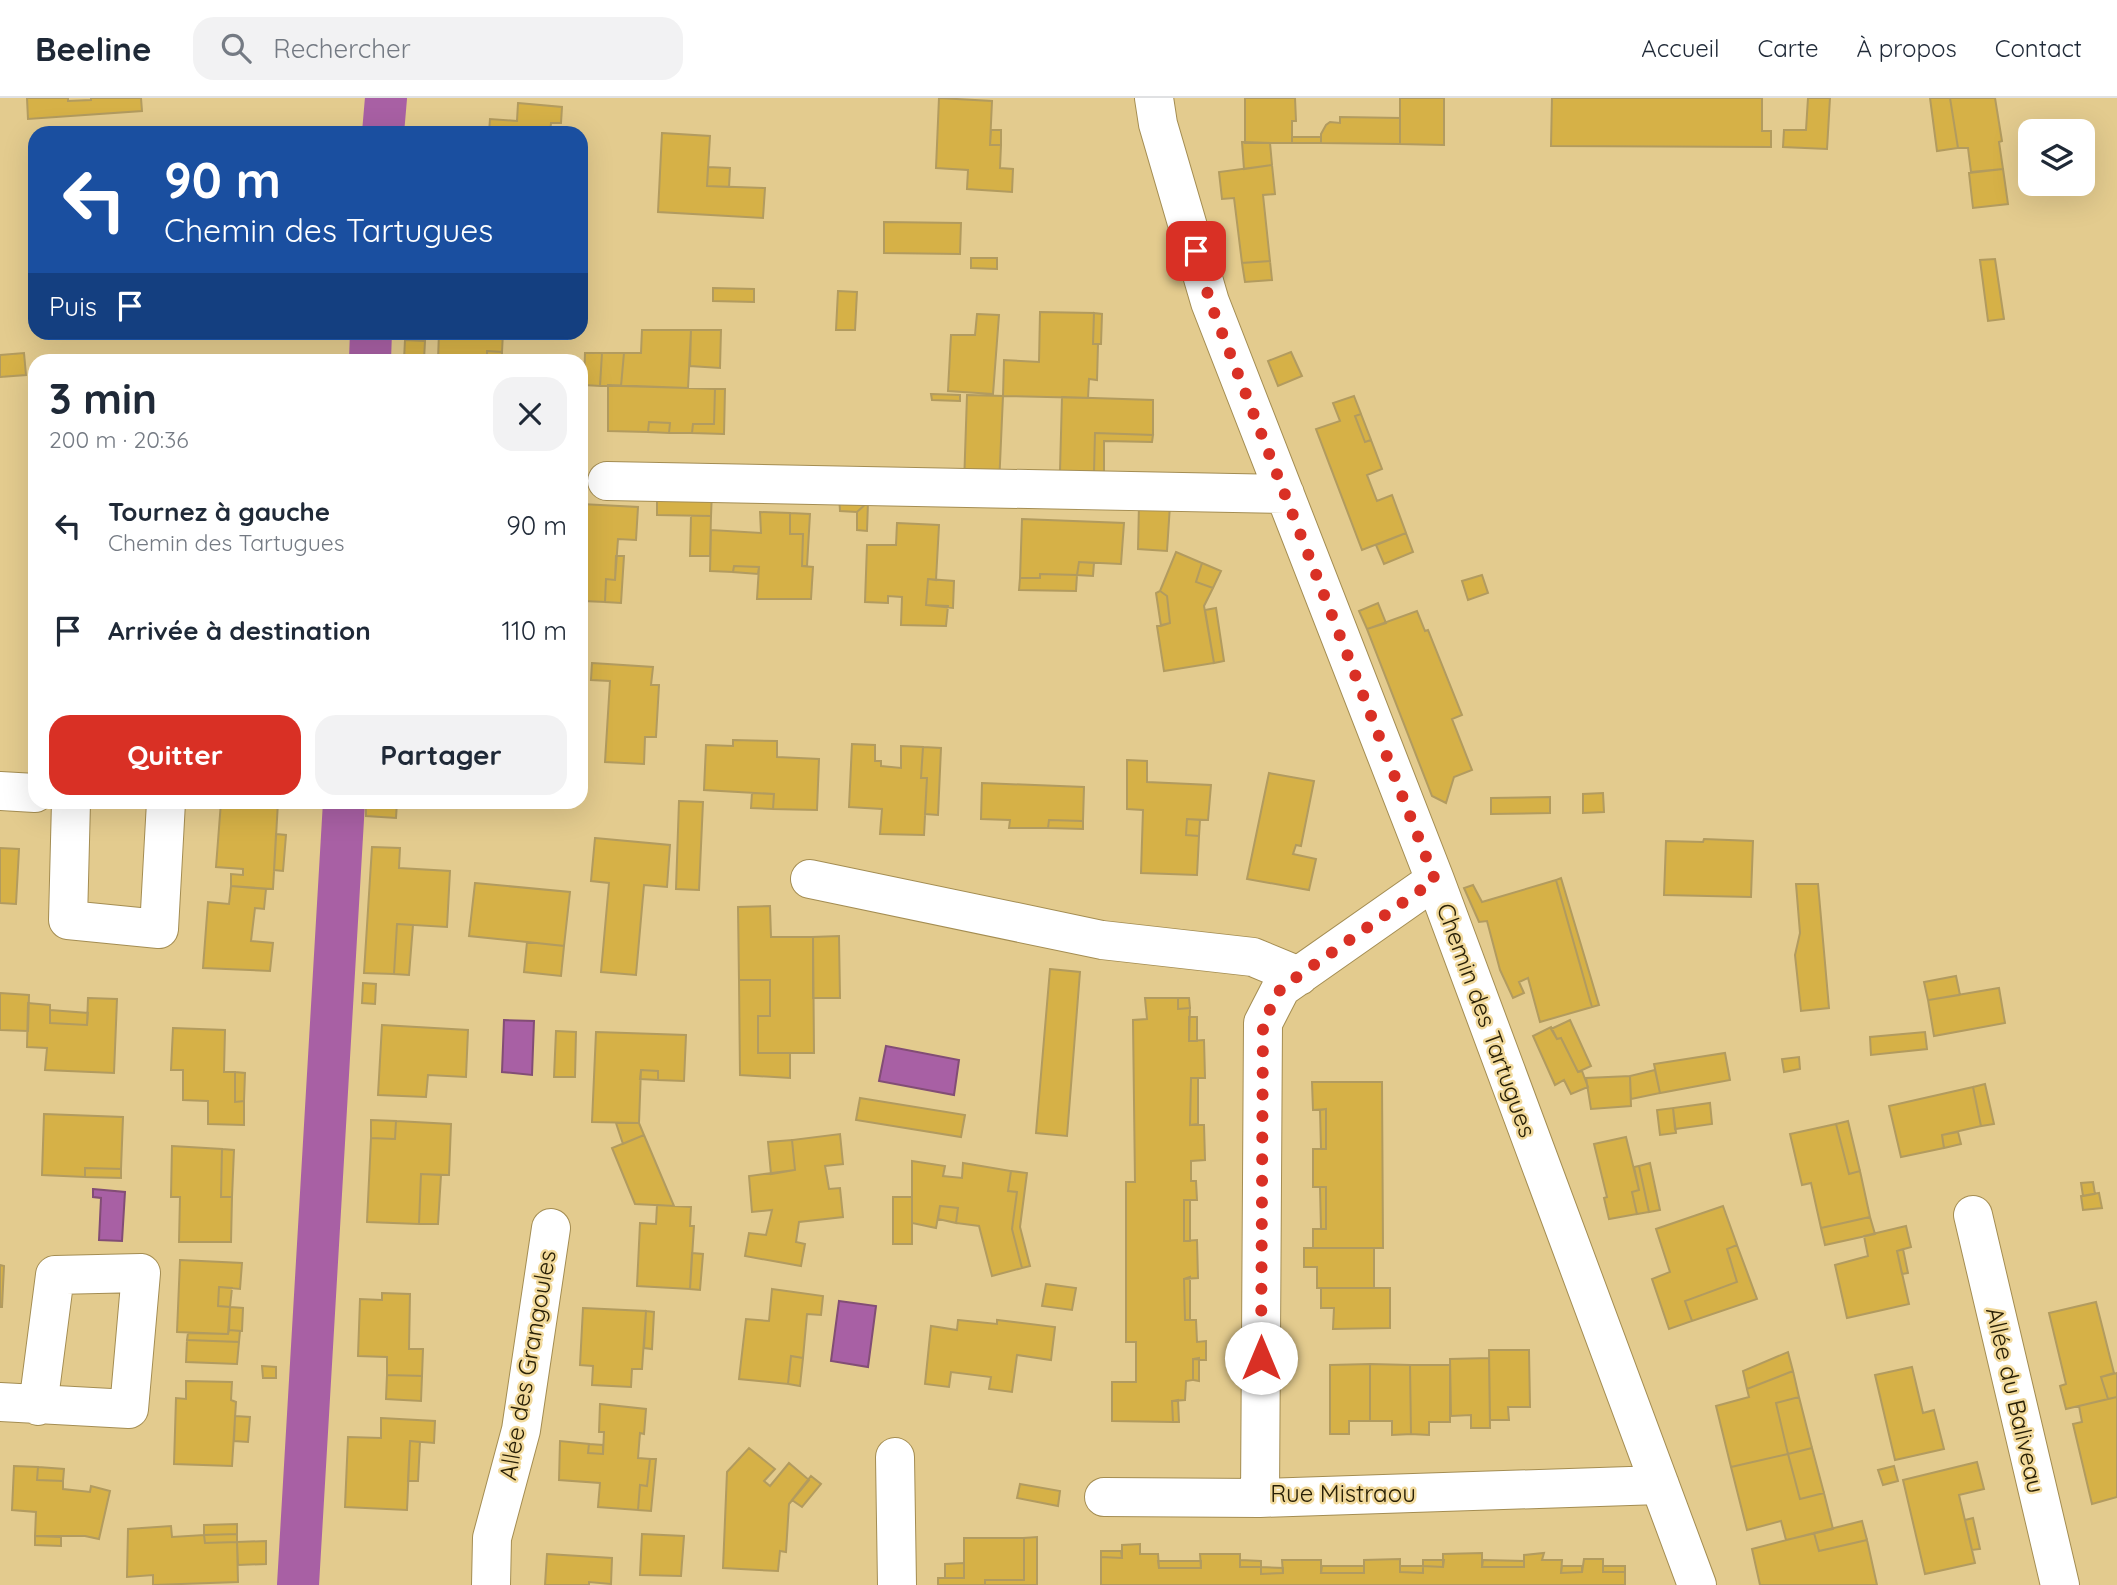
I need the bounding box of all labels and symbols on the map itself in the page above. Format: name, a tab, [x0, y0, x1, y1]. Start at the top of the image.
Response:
pin	[1166, 221, 1226, 281]
street label: Chemin des Tartugues	[1431, 899, 1543, 1141]
street label: Allée des Grangoules	[492, 1248, 562, 1482]
street label: Allée du Baliveau	[1980, 1304, 2052, 1496]
position arrow	[1224, 1321, 1298, 1395]
street label: Rue Mistraou	[1270, 1478, 1416, 1508]

